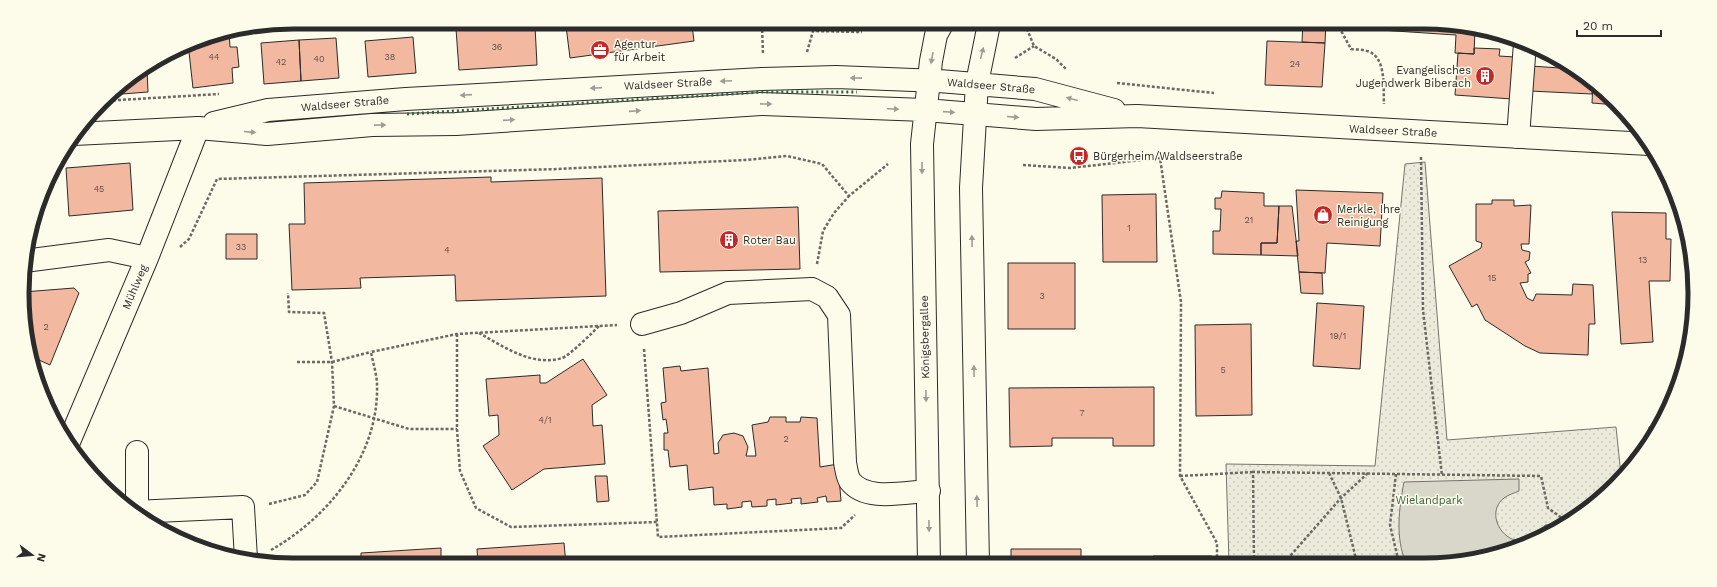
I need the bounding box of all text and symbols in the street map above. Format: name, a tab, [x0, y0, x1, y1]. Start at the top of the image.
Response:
scale bar	[1577, 12, 1661, 38]
text: 20 m	[1583, 19, 1613, 33]
place label: Agentur für Arbeit	[614, 38, 666, 64]
office icon: Agentur für Arbeit	[589, 39, 611, 61]
house number: 36	[492, 42, 502, 52]
one-way arrow	[980, 47, 986, 60]
house number: 44	[209, 52, 220, 62]
house number: 38	[385, 52, 395, 62]
one-way arrow	[929, 52, 935, 64]
house number: 40	[313, 54, 325, 64]
house number: 42	[276, 57, 286, 67]
house number: 24	[1290, 59, 1301, 69]
place label: Evangelisches Jugendwerk Biberach	[1356, 64, 1471, 90]
building icon: Evangelisches Jugendwerk Biberach	[1474, 65, 1496, 87]
one-way arrow	[850, 74, 862, 81]
street label: Waldseer Straße	[623, 75, 713, 93]
street label: Waldseer Straße	[946, 76, 1036, 96]
one-way arrow	[720, 77, 732, 84]
one-way arrow	[590, 84, 602, 91]
one-way arrow	[459, 92, 472, 98]
street label: Waldseer Straße	[300, 94, 390, 114]
one-way arrow	[1066, 95, 1079, 101]
one-way arrow	[760, 101, 773, 107]
one-way arrow	[887, 106, 900, 112]
one-way arrow	[629, 108, 641, 115]
one-way arrow	[943, 109, 955, 116]
one-way arrow	[1007, 114, 1019, 121]
one-way arrow	[503, 117, 515, 124]
one-way arrow	[374, 122, 387, 128]
street label: Waldseer Straße	[1348, 122, 1438, 140]
one-way arrow	[244, 129, 256, 136]
bus stop icon: Bürgerheim/Waldseerstraße	[1068, 145, 1090, 167]
place label: Bürgerheim/Waldseerstraße	[1093, 150, 1243, 163]
one-way arrow	[919, 162, 925, 175]
house number: 45	[94, 184, 104, 194]
place label: Merkle, Ihre Reinigung	[1337, 203, 1400, 229]
shop icon: Merkle, Ihre Reinigung	[1312, 204, 1334, 226]
house number: 21	[1245, 215, 1253, 225]
house number: 1	[1127, 223, 1131, 233]
building icon: Roter Bau	[718, 229, 740, 251]
place label: Roter Bau	[743, 234, 796, 247]
one-way arrow	[969, 234, 975, 247]
house number: 33	[236, 242, 246, 252]
house number: 4	[444, 245, 450, 255]
house number: 13	[1639, 255, 1647, 265]
street label: Mühlweg	[120, 263, 150, 311]
house number: 15	[1488, 273, 1496, 283]
house number: 3	[1039, 291, 1045, 301]
street label: Königsbergallee	[918, 295, 932, 379]
house number: 2	[43, 322, 49, 332]
house number: 19/1	[1330, 331, 1346, 341]
one-way arrow	[971, 364, 977, 377]
house number: 5	[1220, 365, 1226, 375]
one-way arrow	[923, 390, 929, 403]
house number: 7	[1079, 408, 1085, 418]
house number: 4/1	[539, 415, 551, 425]
house number: 2	[783, 434, 789, 444]
one-way arrow	[974, 494, 980, 507]
park label: Wielandpark	[1396, 494, 1463, 507]
one-way arrow	[926, 520, 932, 533]
north arrow	[12, 535, 52, 575]
text: N	[34, 552, 49, 563]

